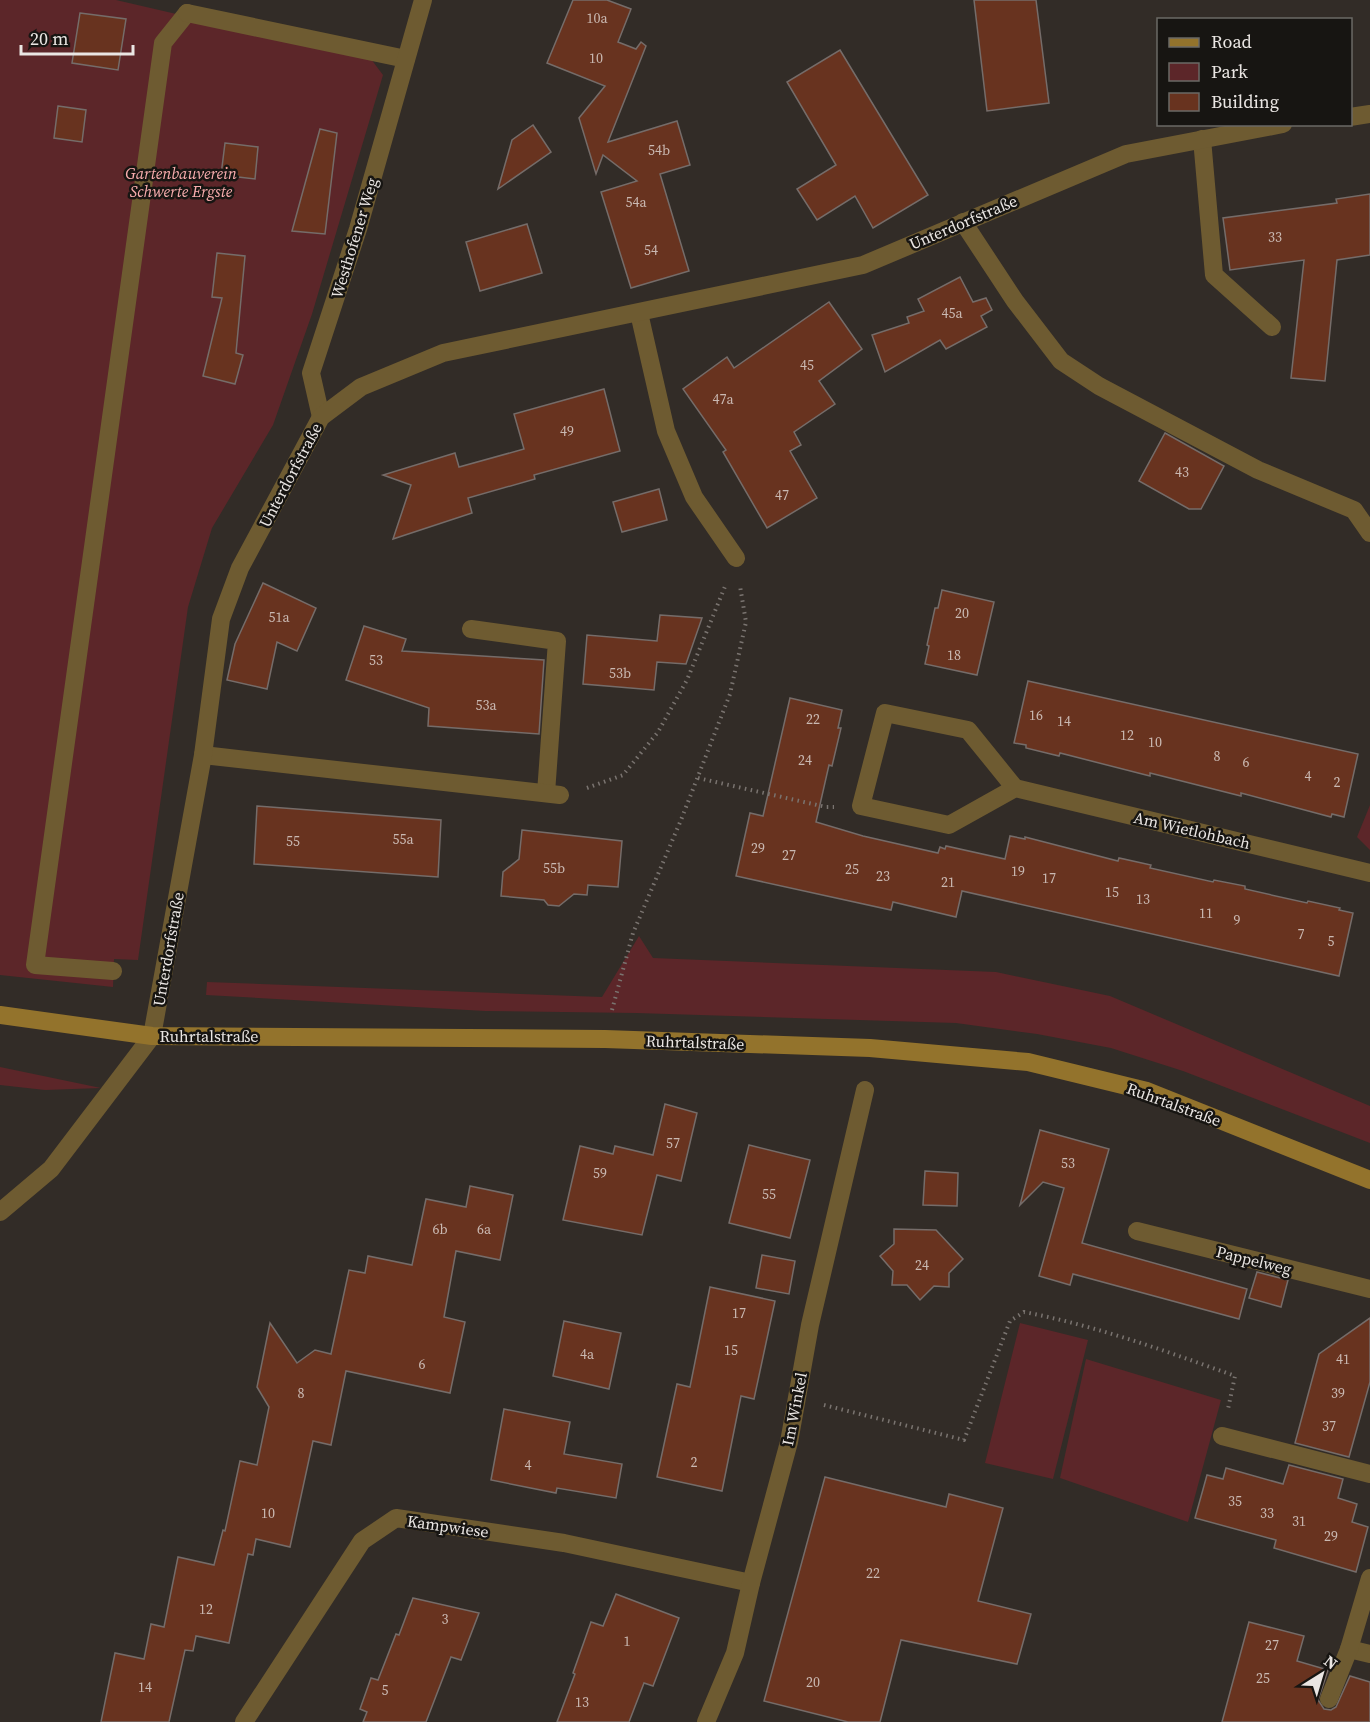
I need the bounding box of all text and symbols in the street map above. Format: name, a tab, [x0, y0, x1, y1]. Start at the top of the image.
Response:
house number: 10a	[586, 8, 608, 28]
scale bar	[21, 18, 134, 56]
legend	[1157, 18, 1352, 126]
text: 20 m	[30, 26, 68, 51]
text: Road	[1211, 29, 1252, 54]
house number: 10	[589, 48, 603, 68]
text: Park	[1211, 59, 1248, 84]
text: Building	[1211, 89, 1279, 114]
house number: 54b	[648, 140, 670, 160]
park label: Gartenbauverein Schwerte Ergste	[125, 162, 237, 202]
street label: Westhofener Weg	[325, 175, 383, 301]
street label: Unterdorfstraße	[906, 189, 1020, 255]
house number: 54a	[625, 192, 647, 212]
house number: 33	[1268, 227, 1282, 247]
house number: 54	[644, 240, 658, 260]
house number: 45a	[941, 303, 963, 323]
house number: 45	[800, 355, 814, 375]
house number: 47a	[712, 389, 734, 409]
street label: Unterdorfstraße	[253, 419, 327, 531]
house number: 49	[560, 421, 574, 441]
house number: 43	[1175, 462, 1189, 482]
house number: 47	[775, 485, 789, 505]
house number: 20	[955, 603, 969, 623]
house number: 51a	[268, 607, 290, 627]
house number: 18	[947, 645, 961, 665]
house number: 53	[369, 650, 383, 670]
house number: 53b	[609, 663, 631, 683]
house number: 53a	[475, 695, 497, 715]
house number: 16	[1029, 705, 1043, 725]
house number: 22	[806, 709, 820, 729]
house number: 14	[1057, 711, 1071, 731]
house number: 12	[1120, 725, 1134, 745]
house number: 10	[1148, 732, 1162, 752]
house number: 8	[1214, 746, 1221, 766]
house number: 24	[798, 750, 812, 770]
house number: 6	[1243, 752, 1250, 772]
house number: 4	[1305, 766, 1312, 786]
house number: 2	[1334, 772, 1341, 792]
street label: Am Wietlohbach	[1131, 806, 1253, 854]
house number: 55a	[392, 829, 414, 849]
house number: 55	[286, 831, 300, 851]
house number: 29	[751, 838, 765, 858]
house number: 27	[782, 845, 796, 865]
house number: 55b	[543, 858, 565, 878]
house number: 25	[845, 859, 859, 879]
house number: 19	[1011, 861, 1025, 881]
house number: 23	[876, 866, 890, 886]
house number: 17	[1042, 868, 1056, 888]
house number: 21	[941, 872, 955, 892]
house number: 15	[1105, 882, 1119, 902]
house number: 13	[1136, 889, 1150, 909]
street label: Unterdorfstraße	[147, 890, 189, 1008]
house number: 11	[1199, 903, 1213, 923]
house number: 9	[1234, 910, 1241, 930]
house number: 7	[1298, 924, 1305, 944]
house number: 5	[1328, 931, 1335, 951]
street label: Ruhrtalstraße	[160, 1025, 258, 1047]
street label: Ruhrtalstraße	[645, 1029, 745, 1055]
street label: Ruhrtalstraße	[1124, 1077, 1224, 1131]
house number: 57	[666, 1133, 680, 1153]
house number: 53	[1061, 1153, 1075, 1173]
house number: 59	[593, 1163, 607, 1183]
house number: 55	[762, 1184, 776, 1204]
house number: 6b	[432, 1219, 448, 1239]
house number: 6a	[477, 1219, 492, 1239]
street label: Pappelweg	[1214, 1240, 1294, 1280]
house number: 24	[915, 1255, 929, 1275]
house number: 17	[732, 1303, 746, 1323]
house number: 15	[724, 1340, 738, 1360]
house number: 4a	[580, 1344, 595, 1364]
house number: 41	[1336, 1349, 1350, 1369]
house number: 6	[419, 1354, 426, 1374]
street label: Im Winkel	[776, 1370, 812, 1448]
house number: 8	[298, 1383, 305, 1403]
house number: 39	[1331, 1383, 1345, 1403]
house number: 37	[1322, 1416, 1336, 1436]
house number: 2	[691, 1452, 698, 1472]
house number: 4	[525, 1455, 532, 1475]
house number: 35	[1228, 1491, 1242, 1511]
house number: 10	[261, 1503, 275, 1523]
house number: 33	[1260, 1503, 1274, 1523]
street label: Kampwiese	[406, 1509, 490, 1543]
house number: 31	[1292, 1511, 1306, 1531]
house number: 29	[1324, 1526, 1338, 1546]
house number: 22	[866, 1563, 880, 1583]
house number: 12	[199, 1599, 213, 1619]
house number: 3	[442, 1609, 449, 1629]
house number: 1	[624, 1631, 631, 1651]
house number: 27	[1265, 1635, 1279, 1655]
north arrow	[1292, 1644, 1352, 1704]
text: N	[1320, 1650, 1343, 1675]
house number: 25	[1256, 1668, 1270, 1688]
house number: 20	[806, 1672, 820, 1692]
house number: 14	[138, 1677, 152, 1697]
house number: 5	[382, 1680, 389, 1700]
house number: 13	[575, 1692, 589, 1712]

